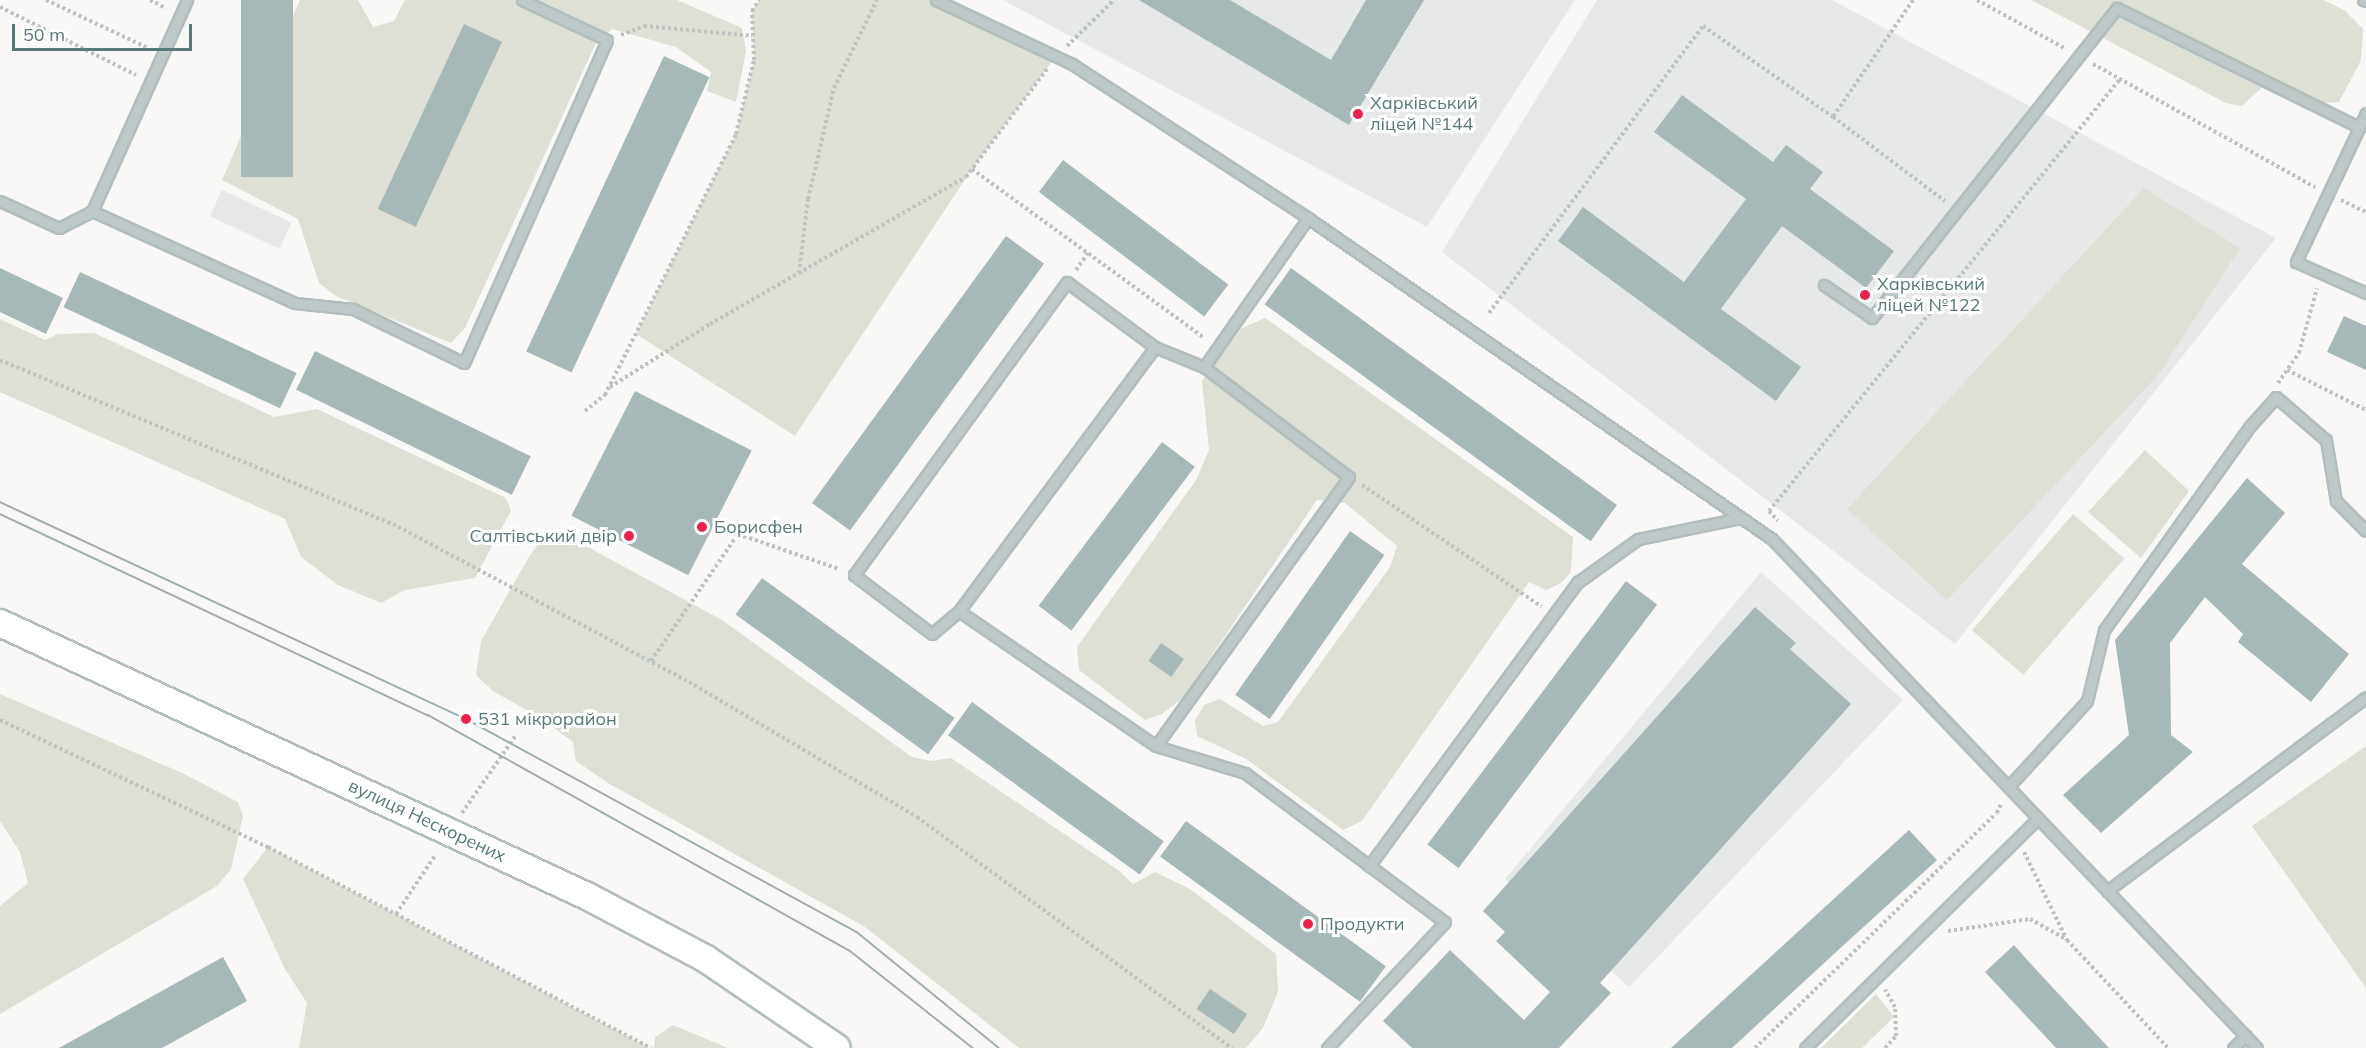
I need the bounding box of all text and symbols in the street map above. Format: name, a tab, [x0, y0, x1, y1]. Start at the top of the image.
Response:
scale bar	[15, 12, 195, 50]
text: 50 m	[23, 23, 65, 46]
place label: Харківський ліцей №144	[1370, 93, 1478, 136]
marker: Харківський ліцей №144	[1351, 107, 1365, 121]
place label: Харківський ліцей №122	[1877, 274, 1985, 316]
marker: Харківський ліцей №122	[1858, 288, 1872, 302]
place label: Борисфен	[714, 516, 803, 538]
marker: Борисфен	[695, 520, 709, 534]
place label: Салтівський двір	[469, 525, 617, 547]
marker: Салтівський двір	[622, 529, 636, 543]
place label: 531 мікрорайон	[478, 708, 617, 730]
marker: 531 мікрорайон	[459, 712, 473, 726]
street label: вулиця Нескорених	[345, 775, 509, 867]
place label: Продукти	[1320, 913, 1404, 935]
marker: Продукти	[1301, 917, 1315, 931]

